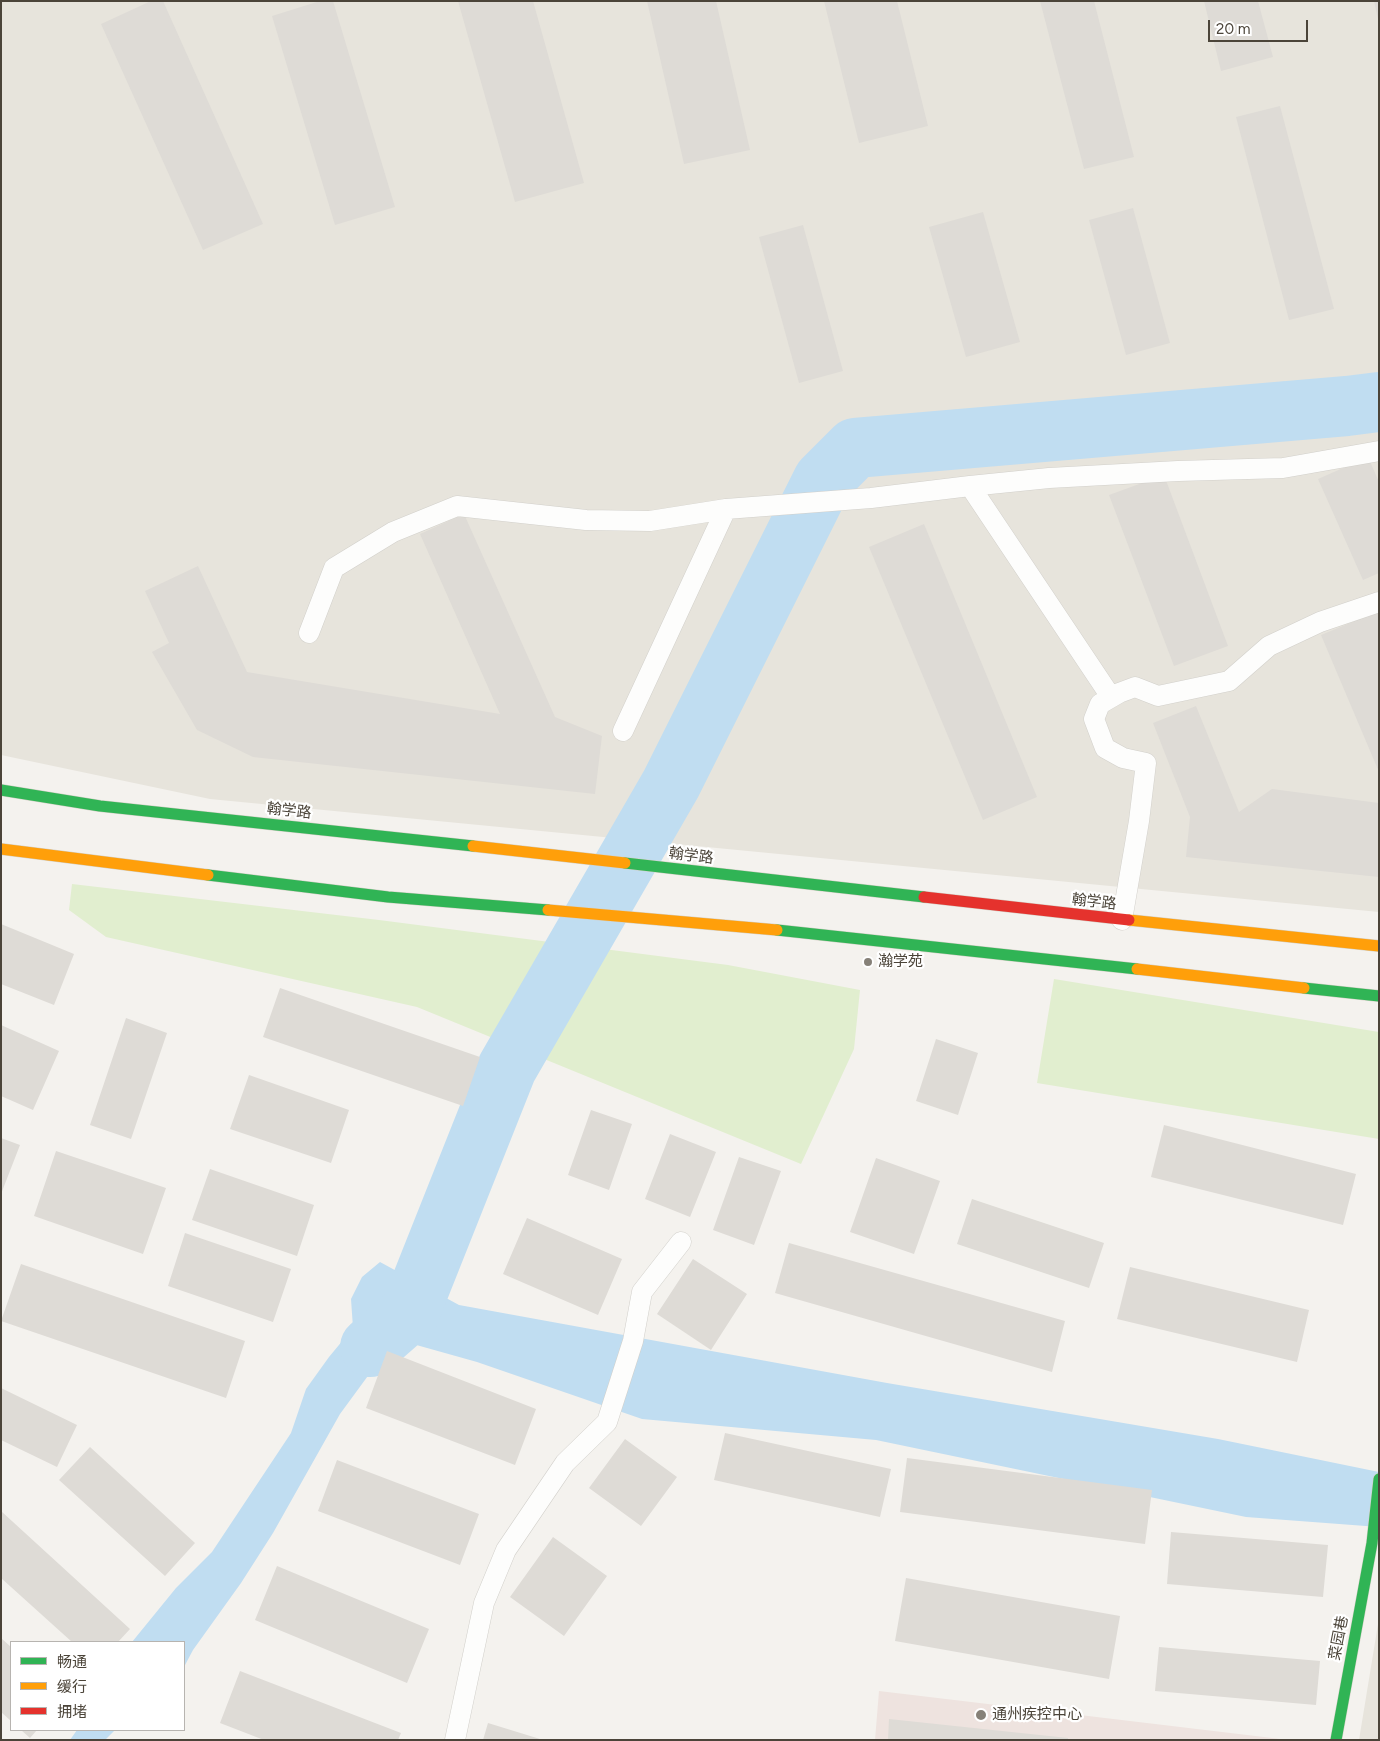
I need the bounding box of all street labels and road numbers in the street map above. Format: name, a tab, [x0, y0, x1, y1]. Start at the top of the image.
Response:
street label: 翰学路	[266, 800, 312, 822]
street label: 翰学路	[668, 844, 714, 868]
street label: 翰学路	[1071, 891, 1117, 913]
street label: 菜园巷	[1326, 1614, 1352, 1662]

